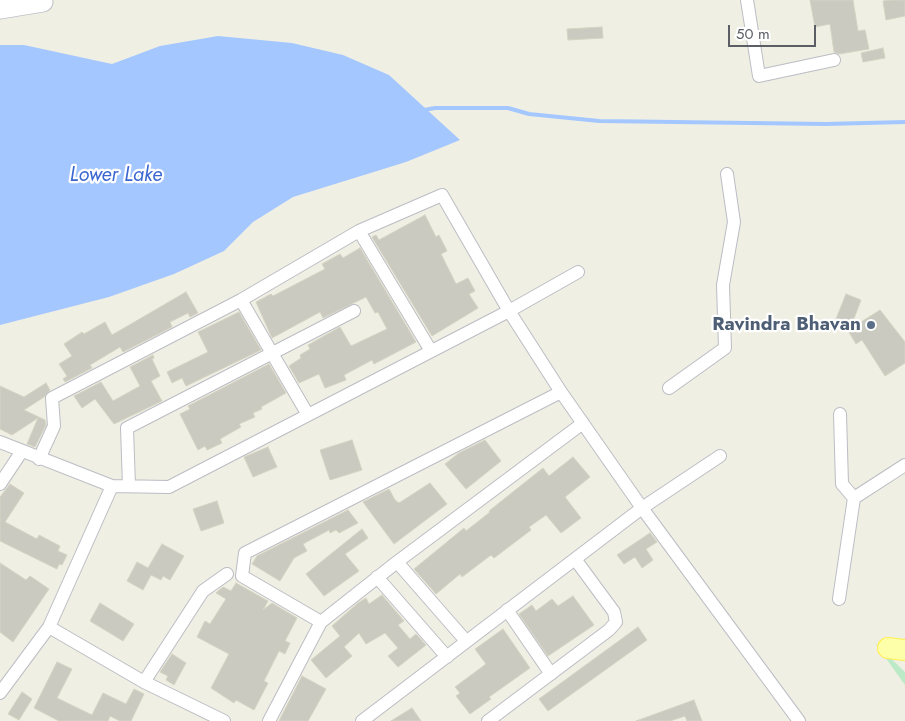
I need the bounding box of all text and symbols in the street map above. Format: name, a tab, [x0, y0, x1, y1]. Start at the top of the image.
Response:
scale bar	[730, 15, 818, 47]
text: 50 m	[736, 23, 770, 45]
water label: Lower Lake	[70, 164, 162, 188]
place label: Ravindra Bhavan	[712, 314, 861, 336]
marker: Ravindra Bhavan	[865, 319, 877, 331]

